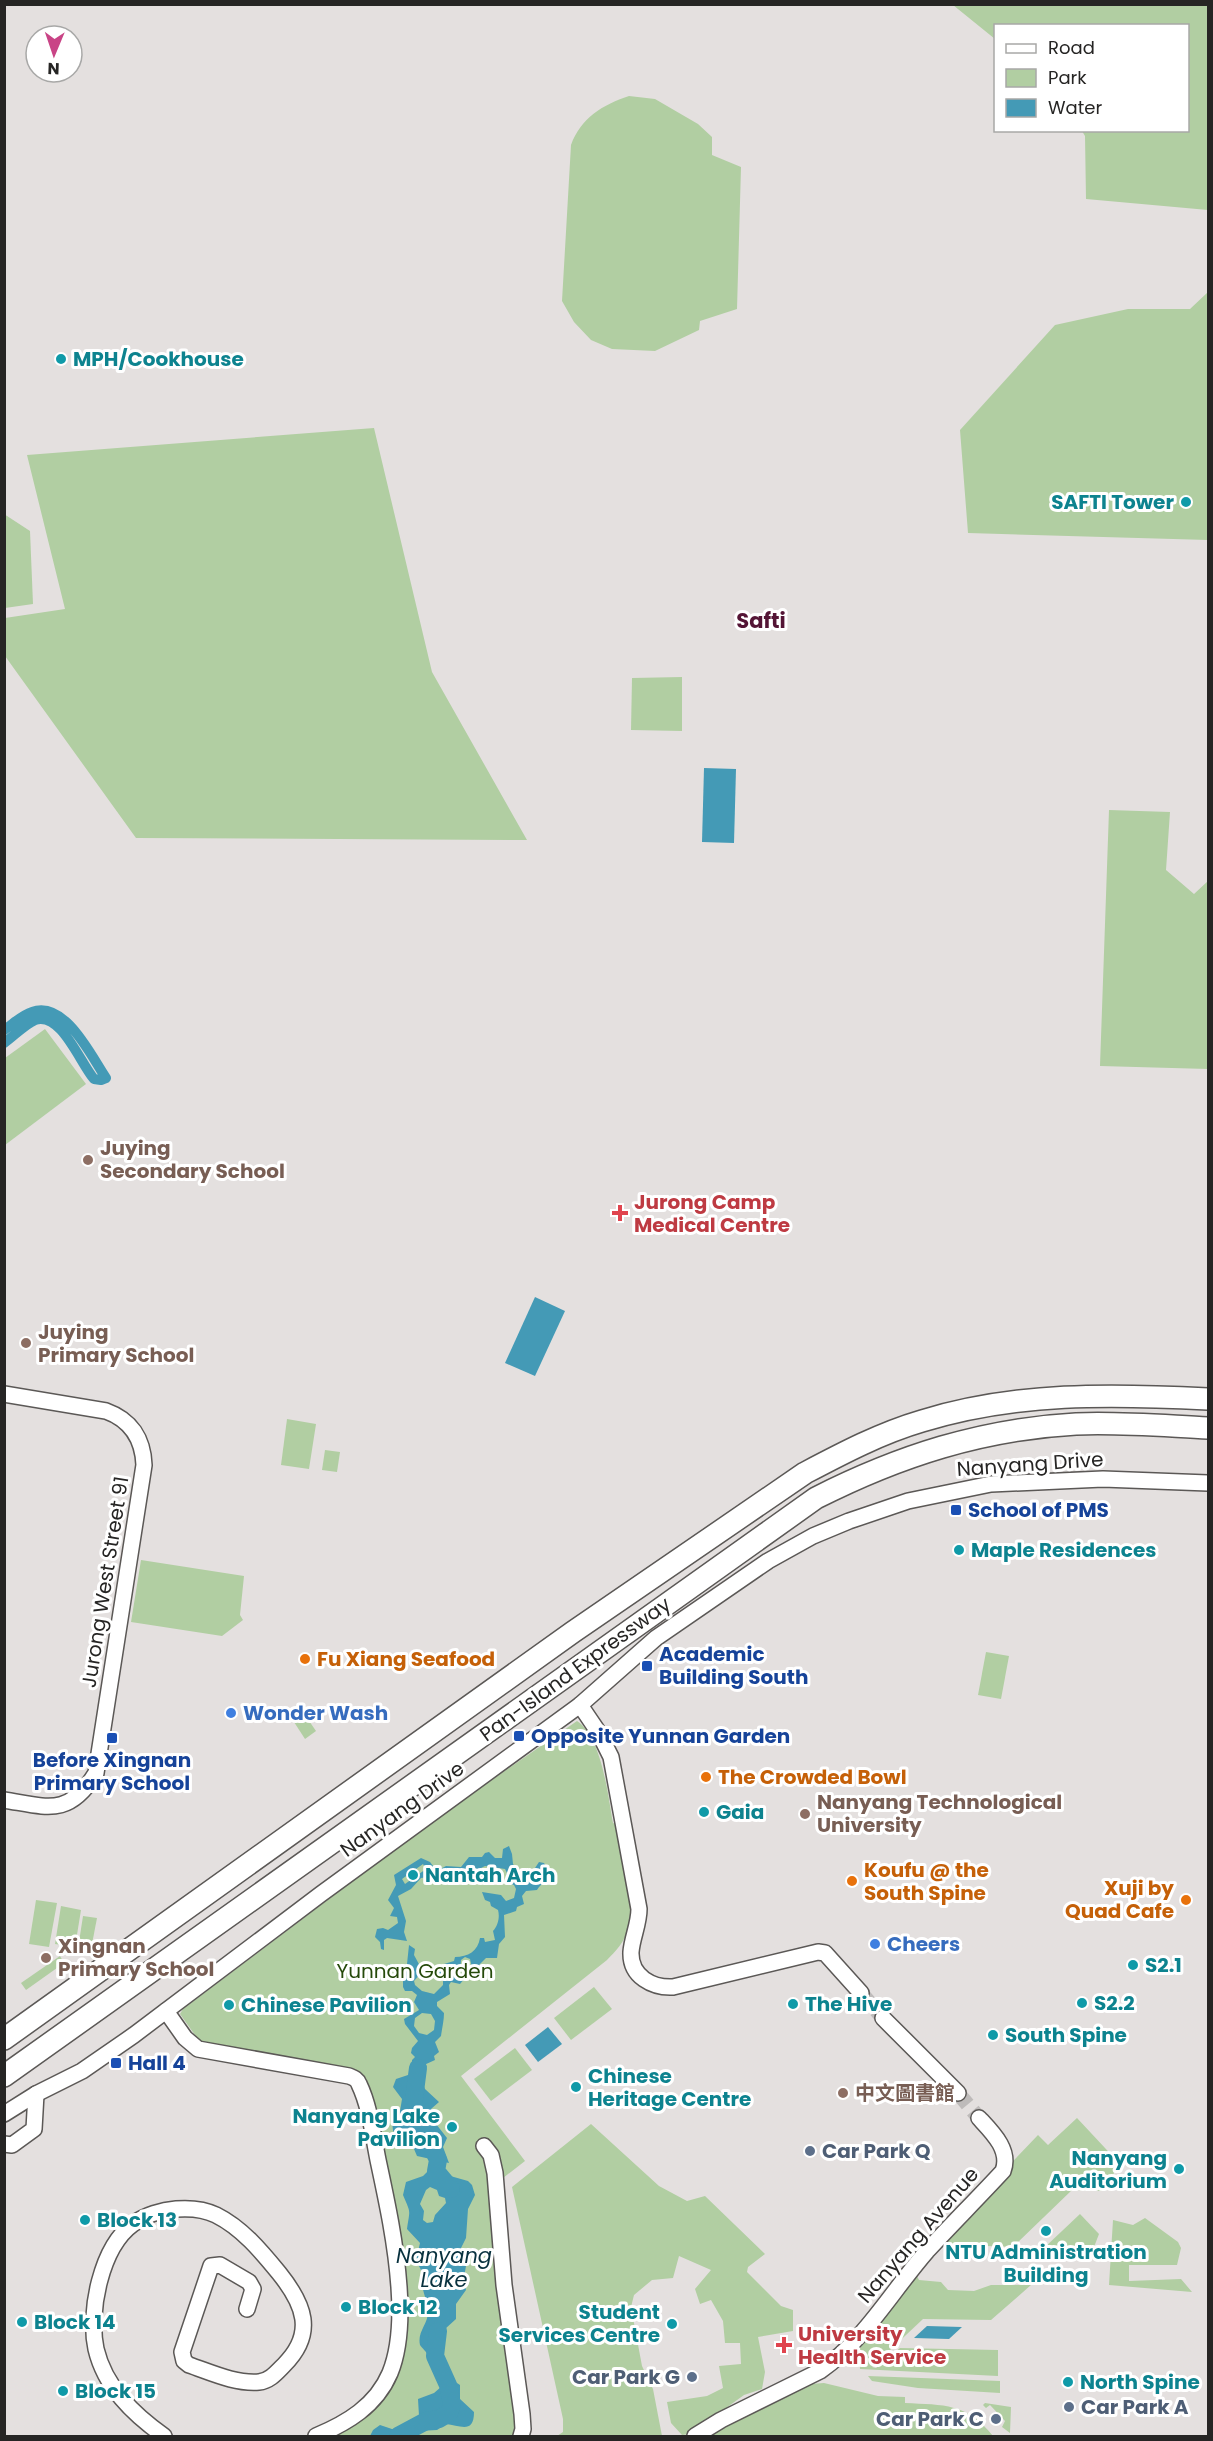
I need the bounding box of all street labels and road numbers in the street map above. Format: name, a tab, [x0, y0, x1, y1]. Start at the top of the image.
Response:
street label: Nanyang Drive	[956, 1445, 1104, 1483]
street label: Jurong West Street 91	[74, 1475, 136, 1689]
street label: Pan-Island Expressway	[474, 1590, 676, 1748]
street label: Nanyang Drive	[334, 1754, 470, 1864]
street label: Nanyang Avenue	[851, 2161, 985, 2309]

